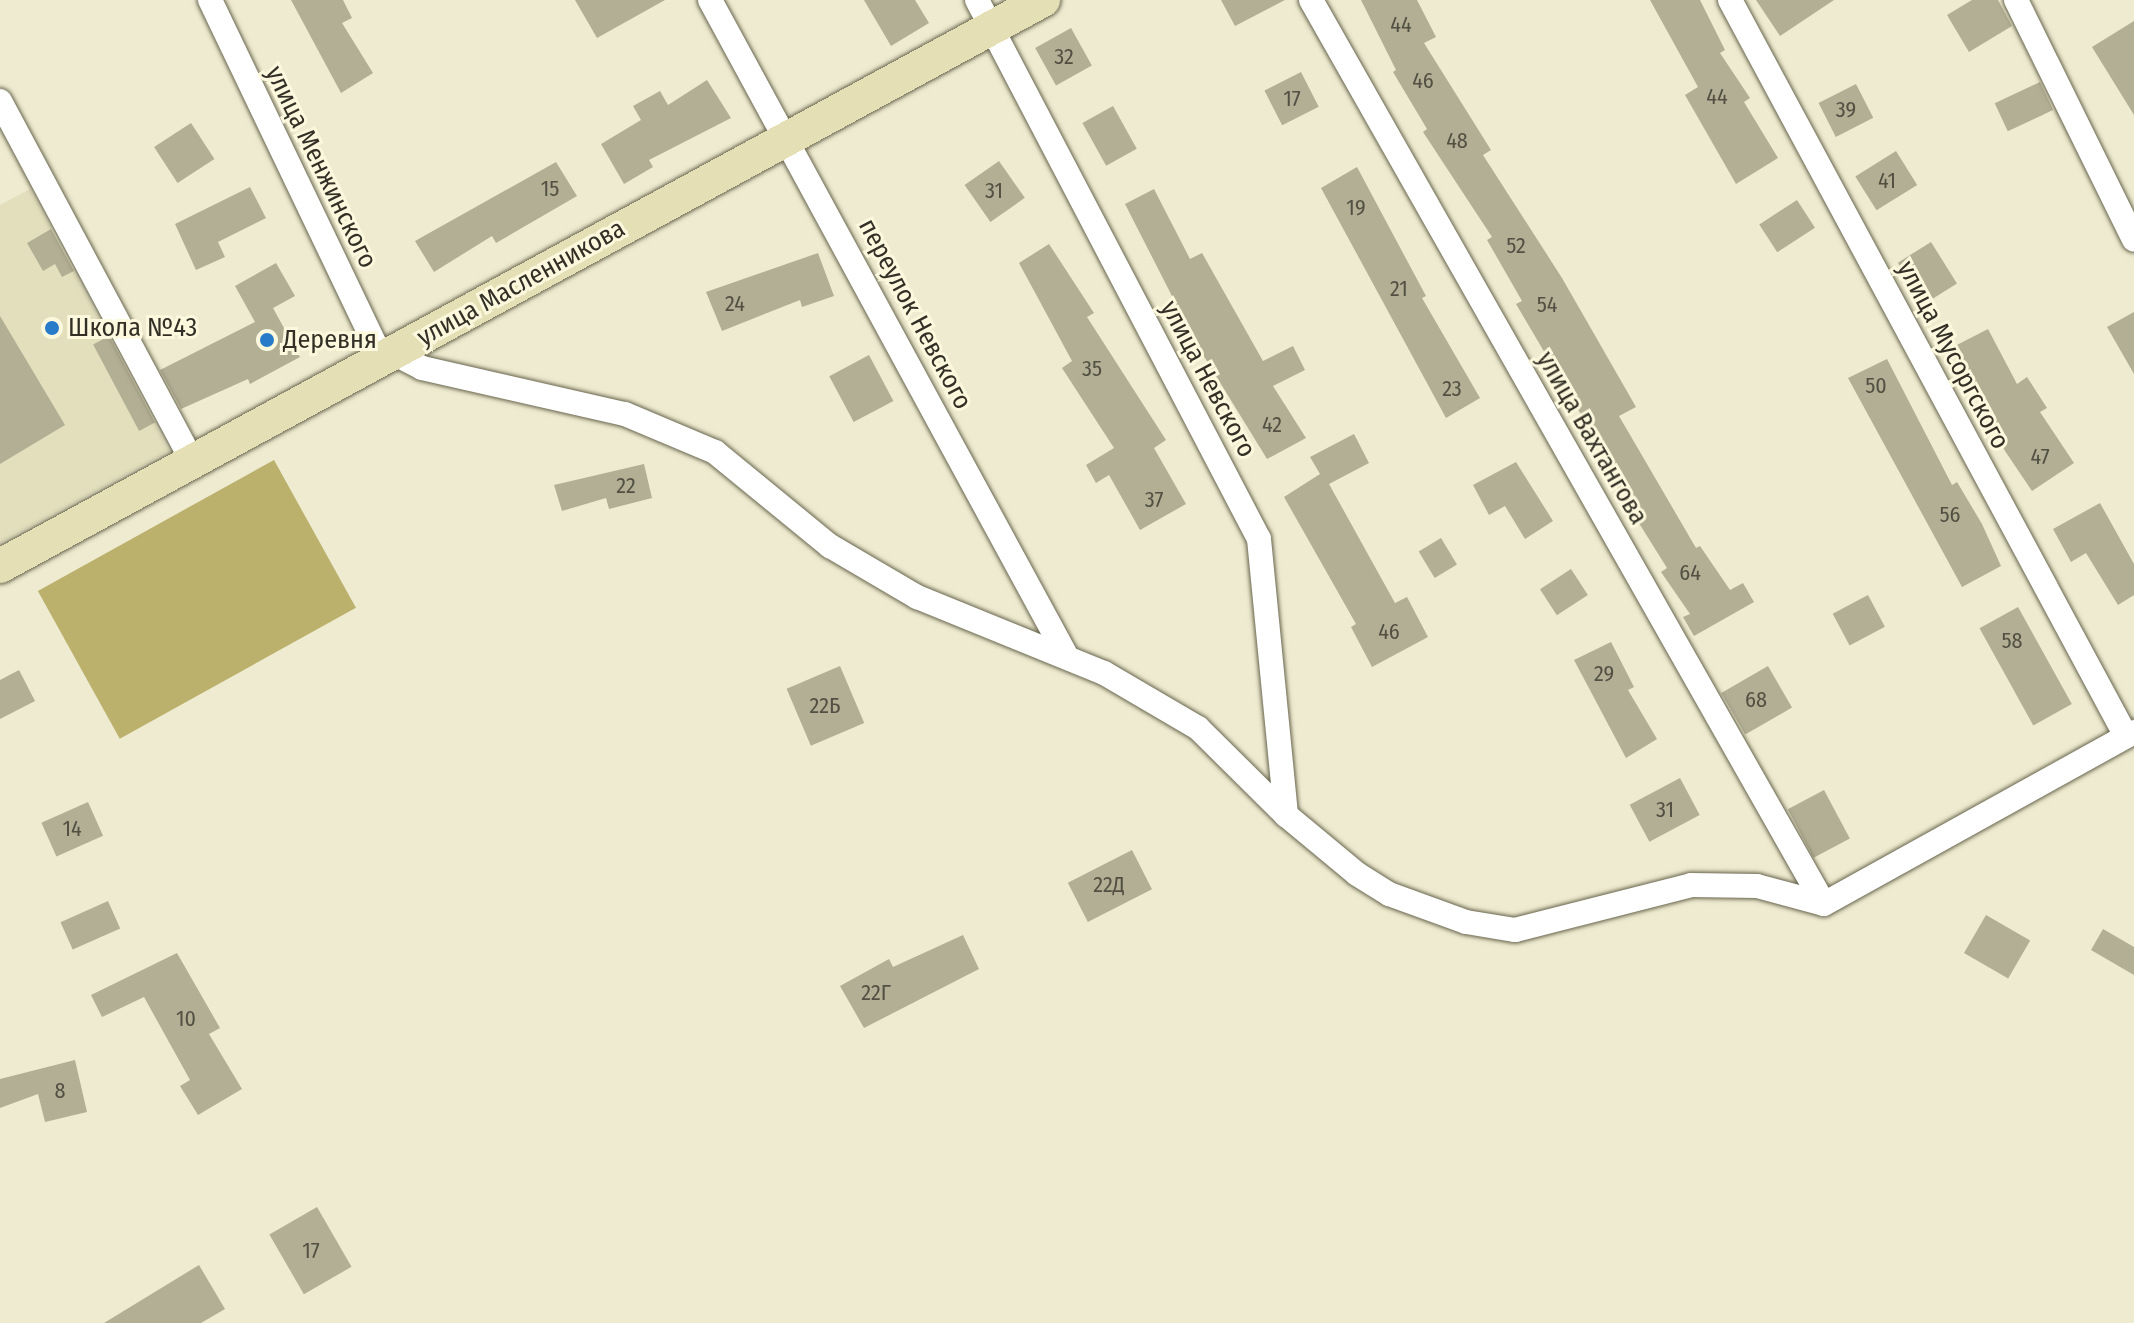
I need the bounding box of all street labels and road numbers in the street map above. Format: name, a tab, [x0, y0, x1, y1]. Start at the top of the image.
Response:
street label: улица Менжинского	[259, 61, 383, 273]
street label: улица Масленникова	[412, 213, 630, 353]
street label: переулок Невского	[852, 213, 978, 415]
street label: улица Мусоргского	[1890, 256, 2016, 454]
street label: улица Невского	[1154, 295, 1262, 463]
street label: улица Вахтангова	[1530, 346, 1654, 530]

